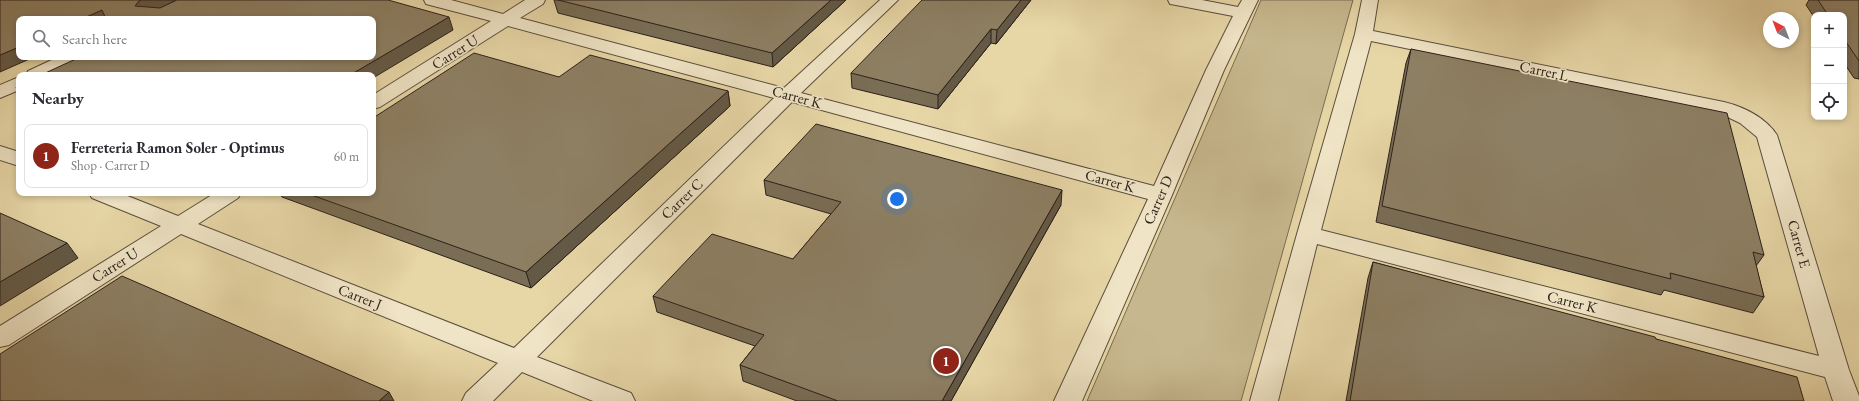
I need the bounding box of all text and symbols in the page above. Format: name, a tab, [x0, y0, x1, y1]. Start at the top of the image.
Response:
north arrow	[1763, 12, 1799, 48]
map controls	[1811, 12, 1847, 120]
button: +	[1811, 12, 1847, 48]
search box	[16, 16, 376, 60]
icon: search	[30, 27, 52, 49]
text: Search here	[62, 29, 127, 48]
street label: Carrer U	[428, 30, 482, 73]
button: −	[1811, 48, 1847, 84]
street label: Carrer L	[1518, 56, 1570, 85]
street label: Carrer K	[770, 81, 825, 112]
button: locate	[1811, 84, 1847, 120]
text: Nearby	[32, 87, 84, 109]
text: Ferreteria Ramon Soler - Optimus	[71, 138, 284, 157]
text: 1	[43, 148, 49, 165]
text: 60 m	[334, 148, 359, 165]
text: Shop · Carrer D	[71, 157, 150, 174]
street label: Carrer K	[1083, 165, 1138, 196]
street label: Carrer D	[1138, 172, 1177, 227]
street label: Carrer C	[657, 174, 707, 223]
your location	[887, 189, 907, 209]
street label: Carrer E	[1784, 218, 1816, 271]
street label: Carrer U	[88, 243, 142, 286]
street label: Carrer J	[335, 279, 385, 314]
street label: Carrer K	[1545, 286, 1600, 317]
pin: 1	[933, 346, 959, 376]

